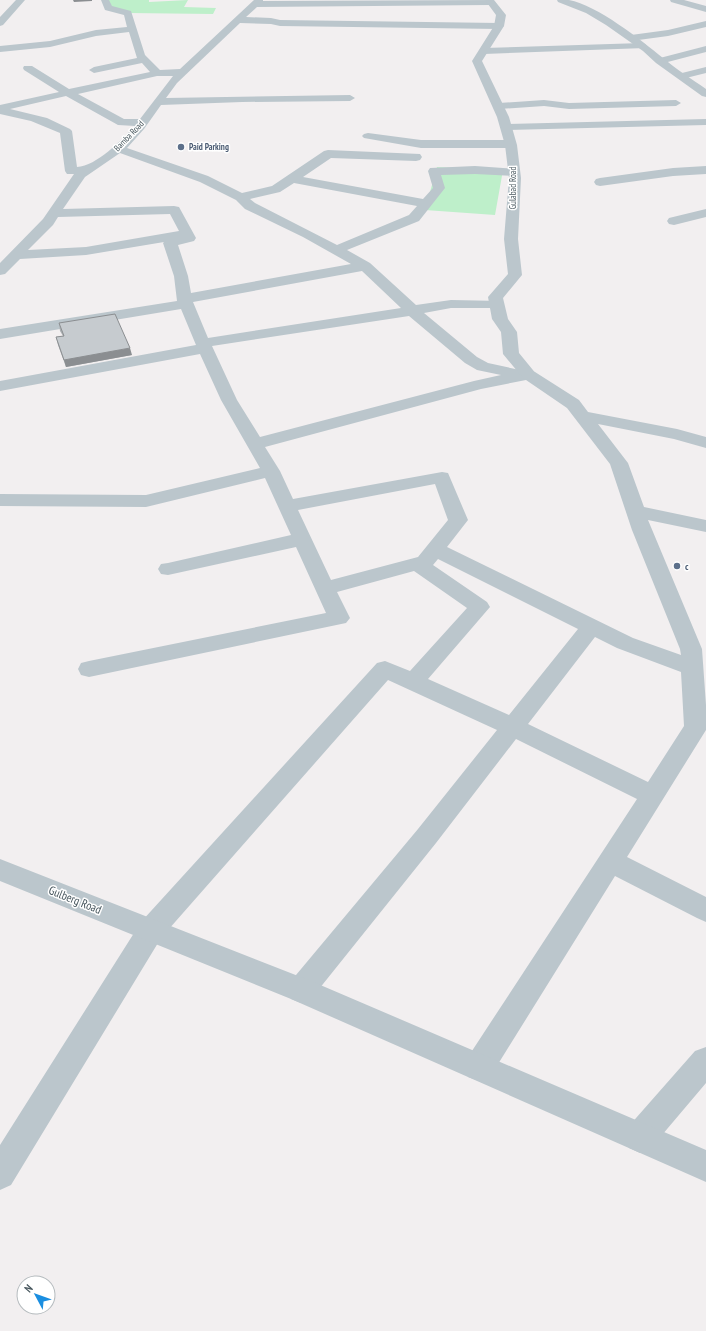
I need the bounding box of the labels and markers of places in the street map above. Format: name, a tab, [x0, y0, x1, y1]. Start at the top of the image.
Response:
place label: Paid Parking	[189, 141, 229, 152]
marker: Paid Parking	[176, 142, 186, 152]
place label: c	[685, 560, 689, 573]
marker: c	[672, 561, 682, 571]

